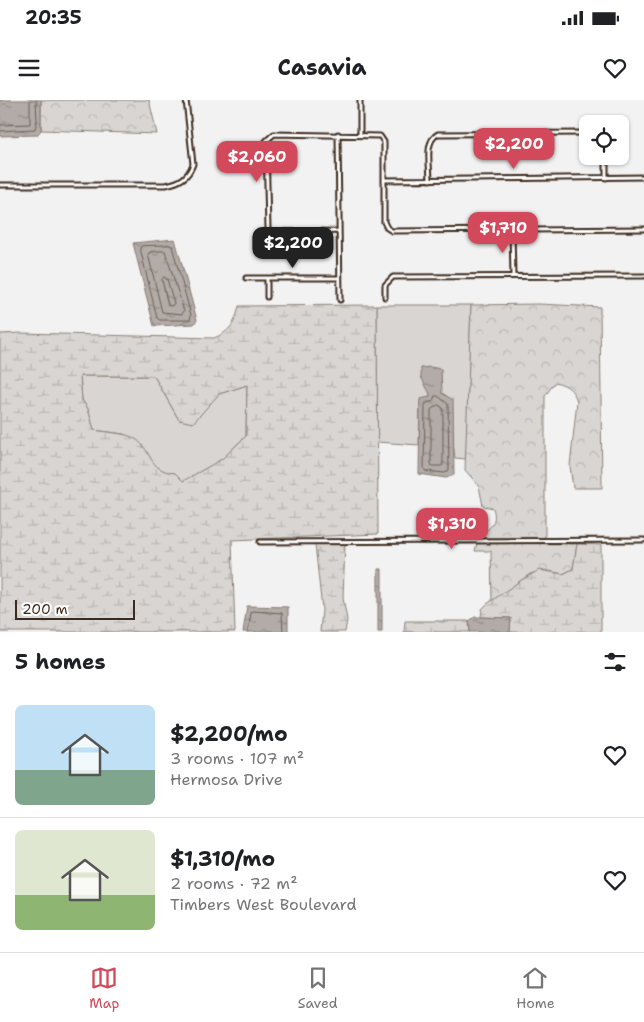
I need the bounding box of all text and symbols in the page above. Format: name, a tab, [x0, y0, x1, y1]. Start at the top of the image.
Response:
text: 20:35	[25, 5, 82, 30]
text: Casavia	[278, 53, 366, 82]
icon: menu	[15, 54, 43, 82]
icon: heart	[601, 54, 629, 82]
map controls	[579, 115, 629, 165]
button: locate	[579, 115, 629, 165]
pin: $2,200	[473, 128, 555, 170]
text: $2,200	[484, 133, 544, 154]
pin: $2,060	[216, 141, 298, 183]
text: $2,060	[227, 146, 287, 167]
pin: $1,710	[462, 212, 544, 254]
text: $1,710	[479, 217, 527, 238]
pin: $2,200	[252, 226, 334, 269]
text: $2,200	[263, 232, 323, 253]
pin: $1,310	[411, 508, 493, 550]
text: $1,310	[427, 513, 477, 534]
scale bar	[15, 597, 135, 620]
text: 200 m	[22, 600, 68, 618]
text: 5 homes	[15, 648, 106, 676]
icon: filters	[601, 648, 629, 676]
text: $2,200/mo	[170, 720, 288, 748]
icon: home	[55, 725, 115, 785]
icon: heart	[601, 741, 629, 769]
text: 3 rooms · 107 m²	[170, 748, 304, 769]
text: Hermosa Drive	[170, 769, 283, 790]
text: $1,310/mo	[170, 845, 275, 873]
icon: home	[55, 850, 115, 910]
icon: heart	[601, 866, 629, 894]
text: 2 rooms · 72 m²	[170, 873, 298, 894]
text: Timbers West Boulevard	[170, 894, 357, 915]
tab: Map	[89, 964, 119, 1012]
tab: Saved	[298, 964, 338, 1012]
tab: Home	[516, 964, 555, 1012]

